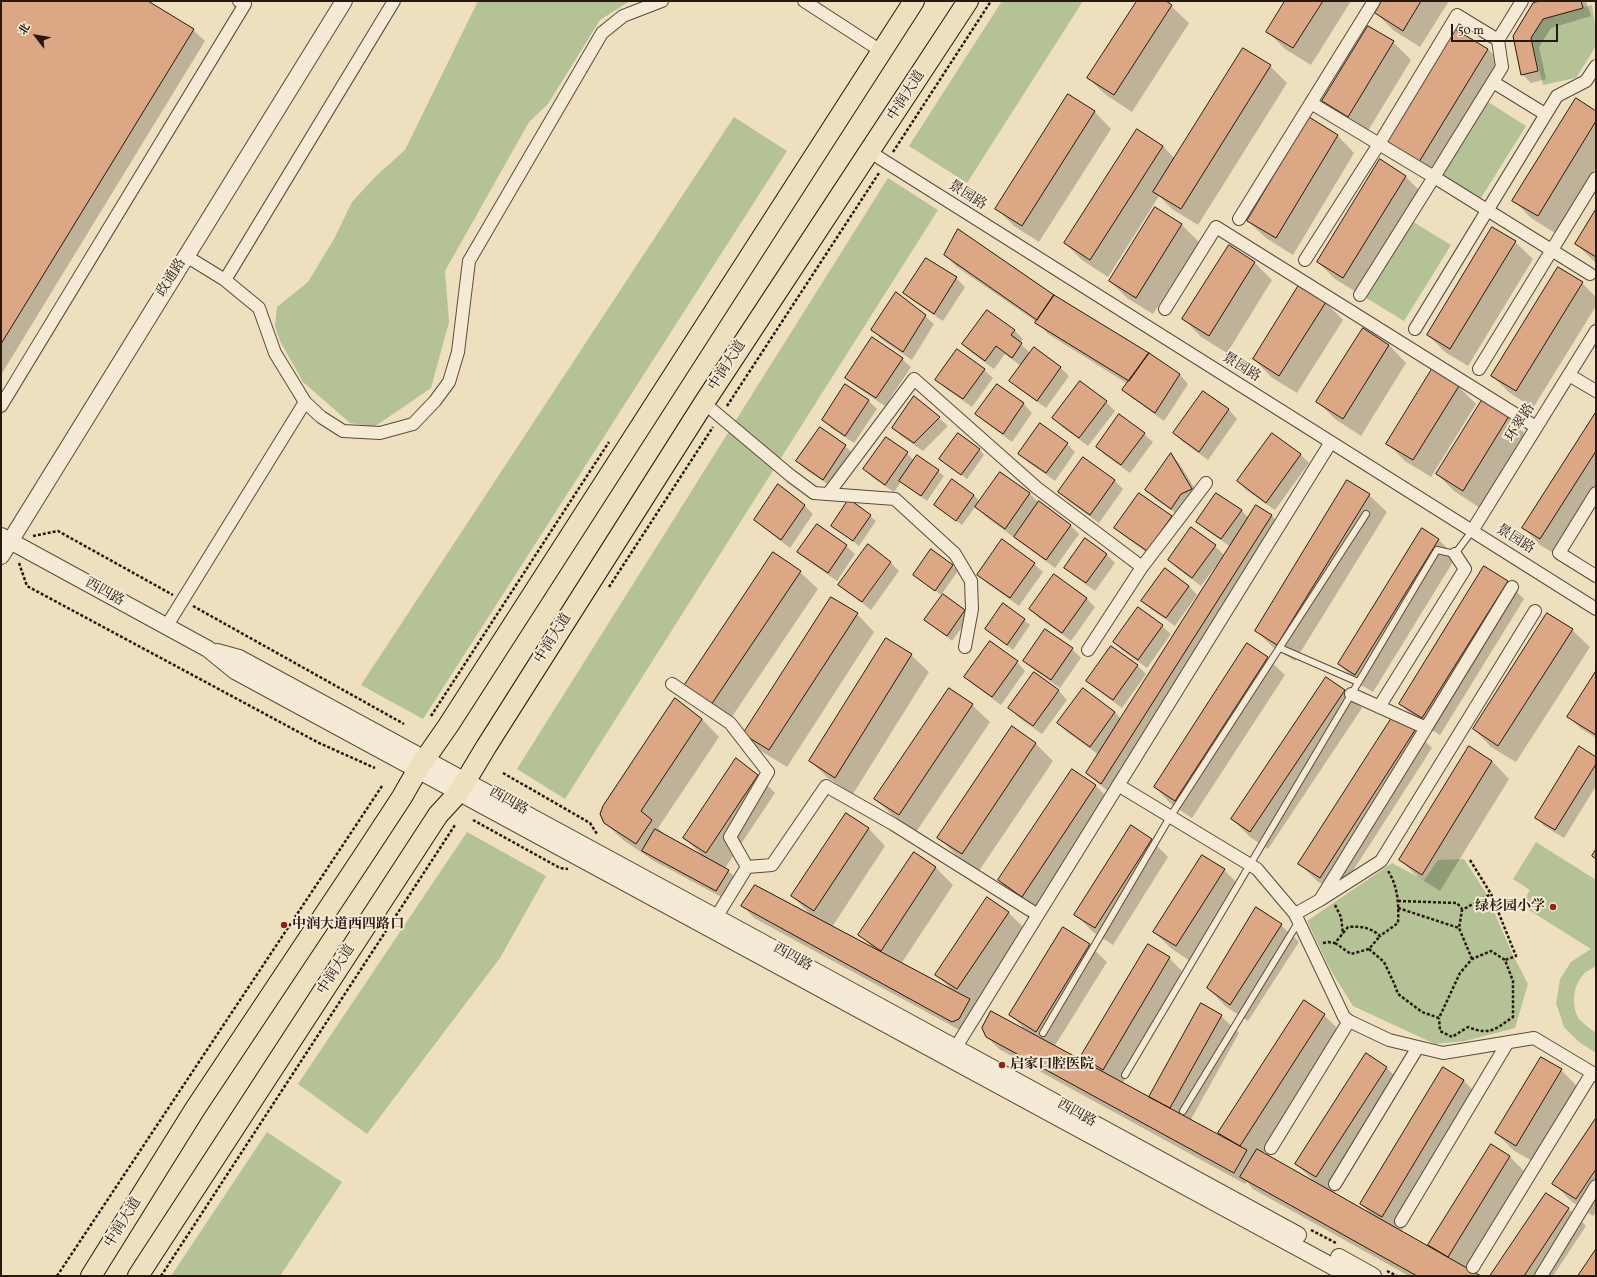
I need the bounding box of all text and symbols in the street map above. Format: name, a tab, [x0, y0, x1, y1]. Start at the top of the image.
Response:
north arrow	[16, 16, 56, 56]
scale bar	[1453, 16, 1560, 42]
text: 北	[16, 21, 35, 38]
text: 50 m	[1458, 23, 1484, 39]
street label: 中润大道	[885, 68, 929, 124]
street label: 景园路	[945, 178, 989, 214]
street label: 政通路	[154, 256, 190, 300]
street label: 中润大道	[706, 338, 750, 394]
street label: 景园路	[1219, 350, 1263, 386]
street label: 环翠路	[1503, 401, 1539, 445]
street label: 景园路	[1493, 522, 1537, 558]
street label: 西四路	[82, 575, 126, 611]
street label: 中润大道	[532, 611, 576, 667]
street label: 西四路	[486, 784, 530, 820]
place label: 绿杉园小学	[1475, 899, 1545, 915]
marker: 绿杉园小学	[1548, 902, 1558, 912]
place label: 中润大道西四路口	[292, 917, 404, 933]
marker: 中润大道西四路口	[279, 920, 289, 930]
street label: 西四路	[770, 940, 814, 976]
street label: 中润大道	[315, 942, 359, 998]
place label: 启家口腔医院	[1010, 1057, 1094, 1073]
marker: 启家口腔医院	[997, 1060, 1007, 1070]
street label: 西四路	[1054, 1096, 1098, 1132]
street label: 中润大道	[102, 1195, 146, 1251]

